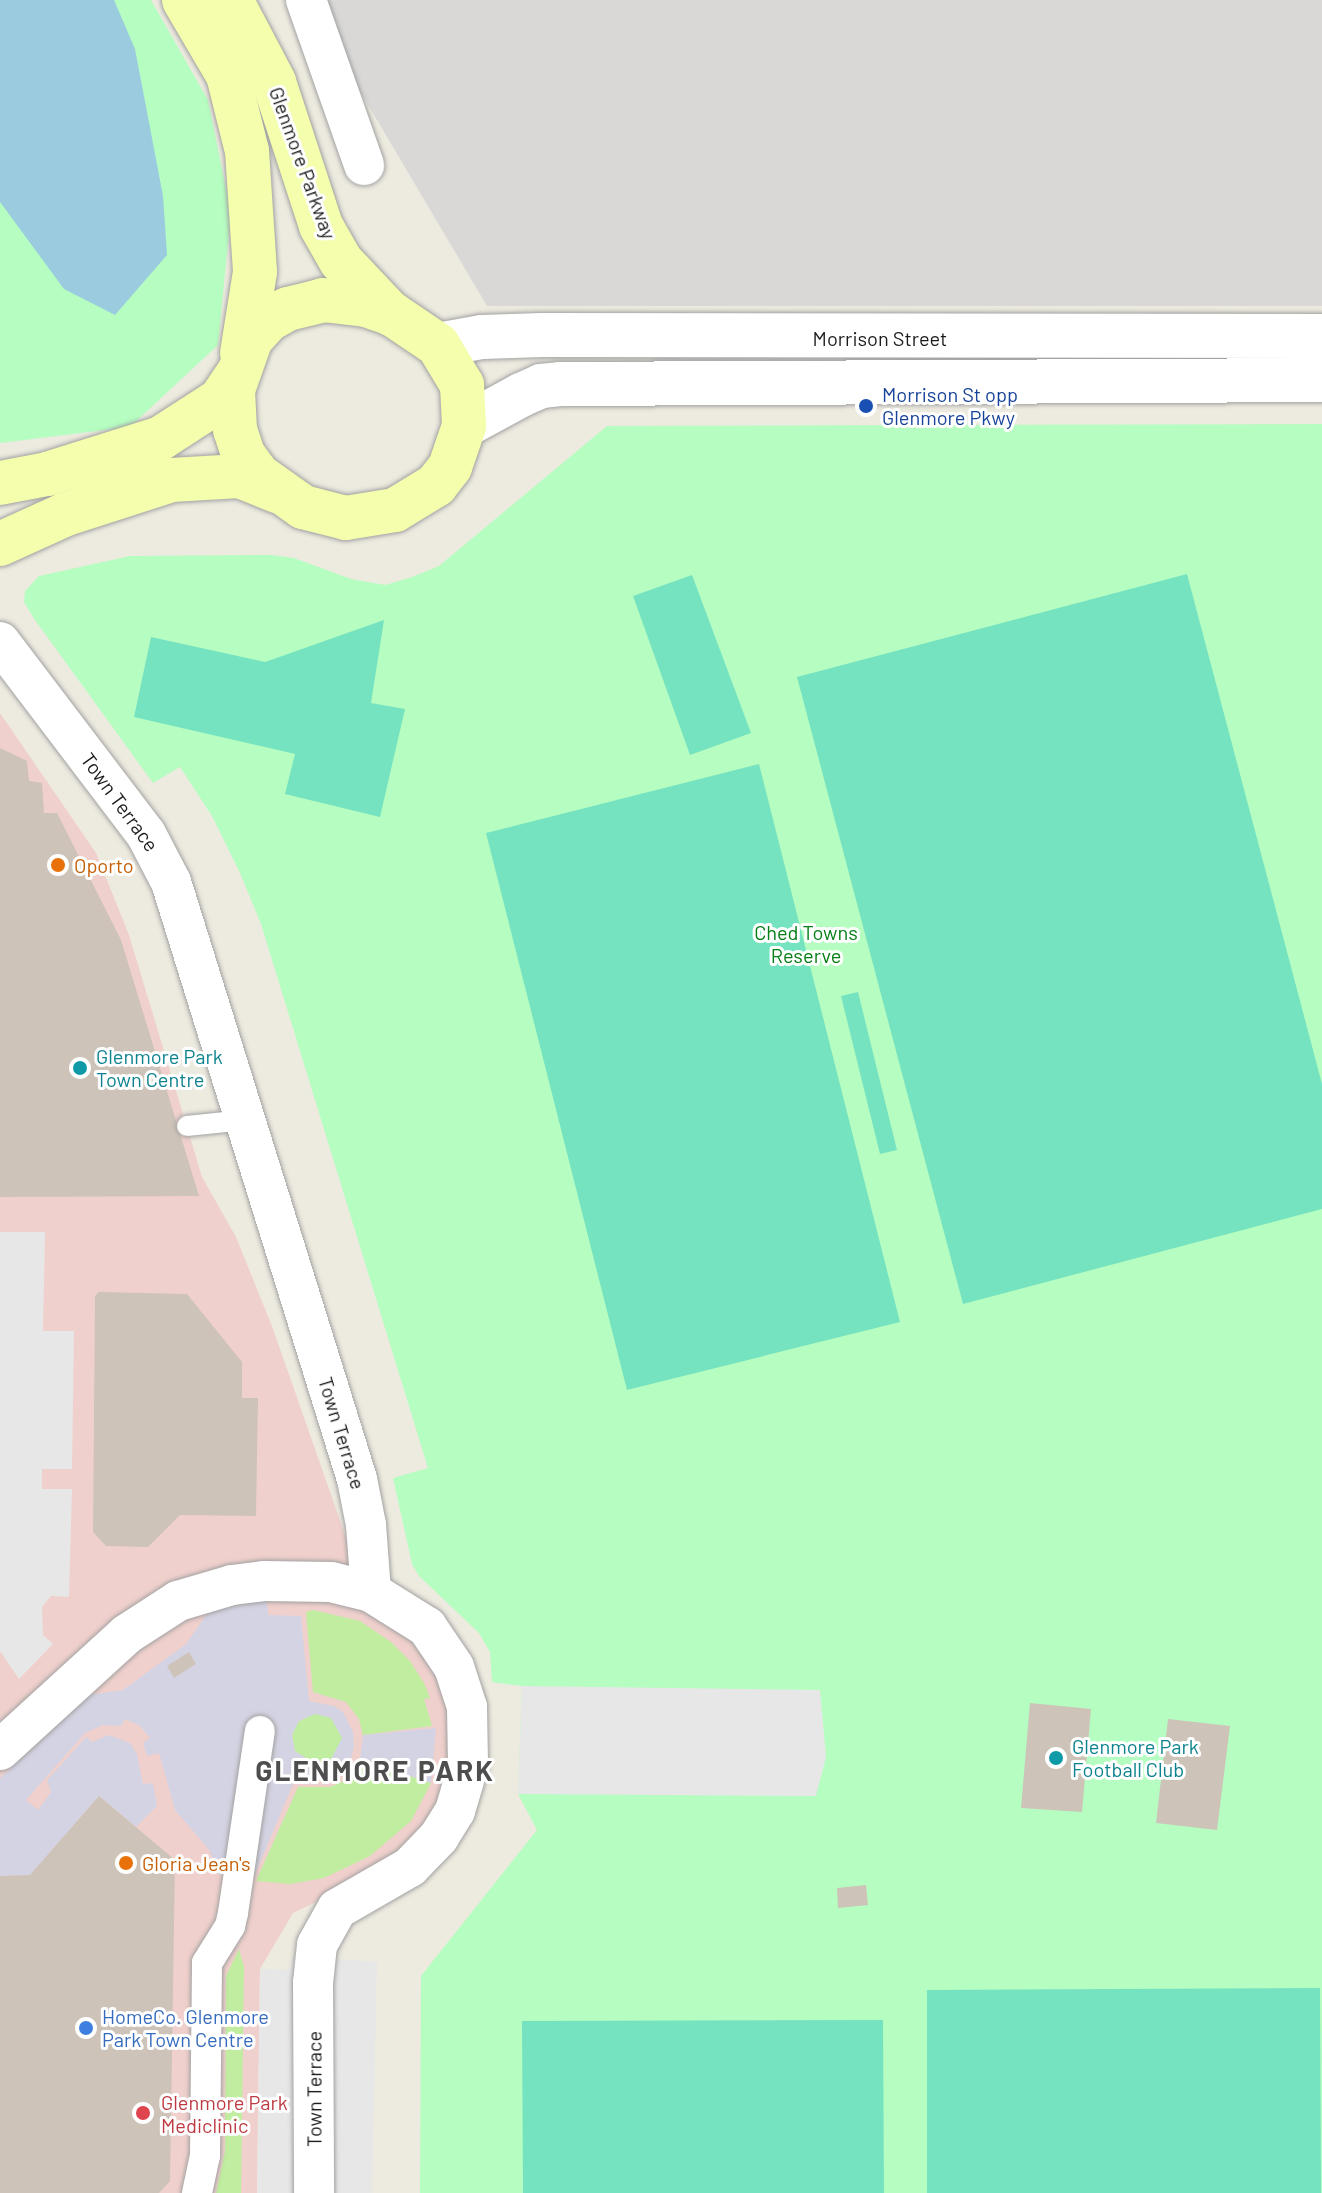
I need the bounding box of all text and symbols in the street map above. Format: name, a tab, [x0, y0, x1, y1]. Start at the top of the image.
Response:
street label: Glenmore Parkway	[264, 84, 342, 242]
street label: Morrison Street	[813, 326, 947, 350]
place label: Morrison St opp Glenmore Pkwy	[882, 382, 1018, 429]
marker: Morrison St opp Glenmore Pkwy	[857, 397, 875, 415]
street label: Town Terrace	[76, 748, 164, 856]
place label: Oporto	[74, 853, 134, 877]
marker: Oporto	[49, 856, 67, 874]
park label: Ched Towns Reserve	[754, 920, 858, 967]
place label: Glenmore Park Town Centre	[96, 1044, 223, 1091]
marker: Glenmore Park Town Centre	[71, 1059, 89, 1077]
street label: Town Terrace	[314, 1374, 370, 1492]
place label: Glenmore Park Football Club	[1072, 1734, 1199, 1781]
marker: Glenmore Park Football Club	[1047, 1749, 1065, 1767]
district label: GLENMORE PARK	[255, 1753, 495, 1787]
place label: Gloria Jean's	[142, 1851, 251, 1875]
marker: Gloria Jean's	[117, 1854, 135, 1872]
place label: HomeCo. Glenmore Park Town Centre	[102, 2004, 269, 2051]
marker: HomeCo. Glenmore Park Town Centre	[77, 2019, 95, 2037]
street label: Town Terrace	[302, 2031, 326, 2147]
place label: Glenmore Park Mediclinic	[161, 2090, 288, 2137]
marker: Glenmore Park Mediclinic	[132, 2102, 154, 2124]

